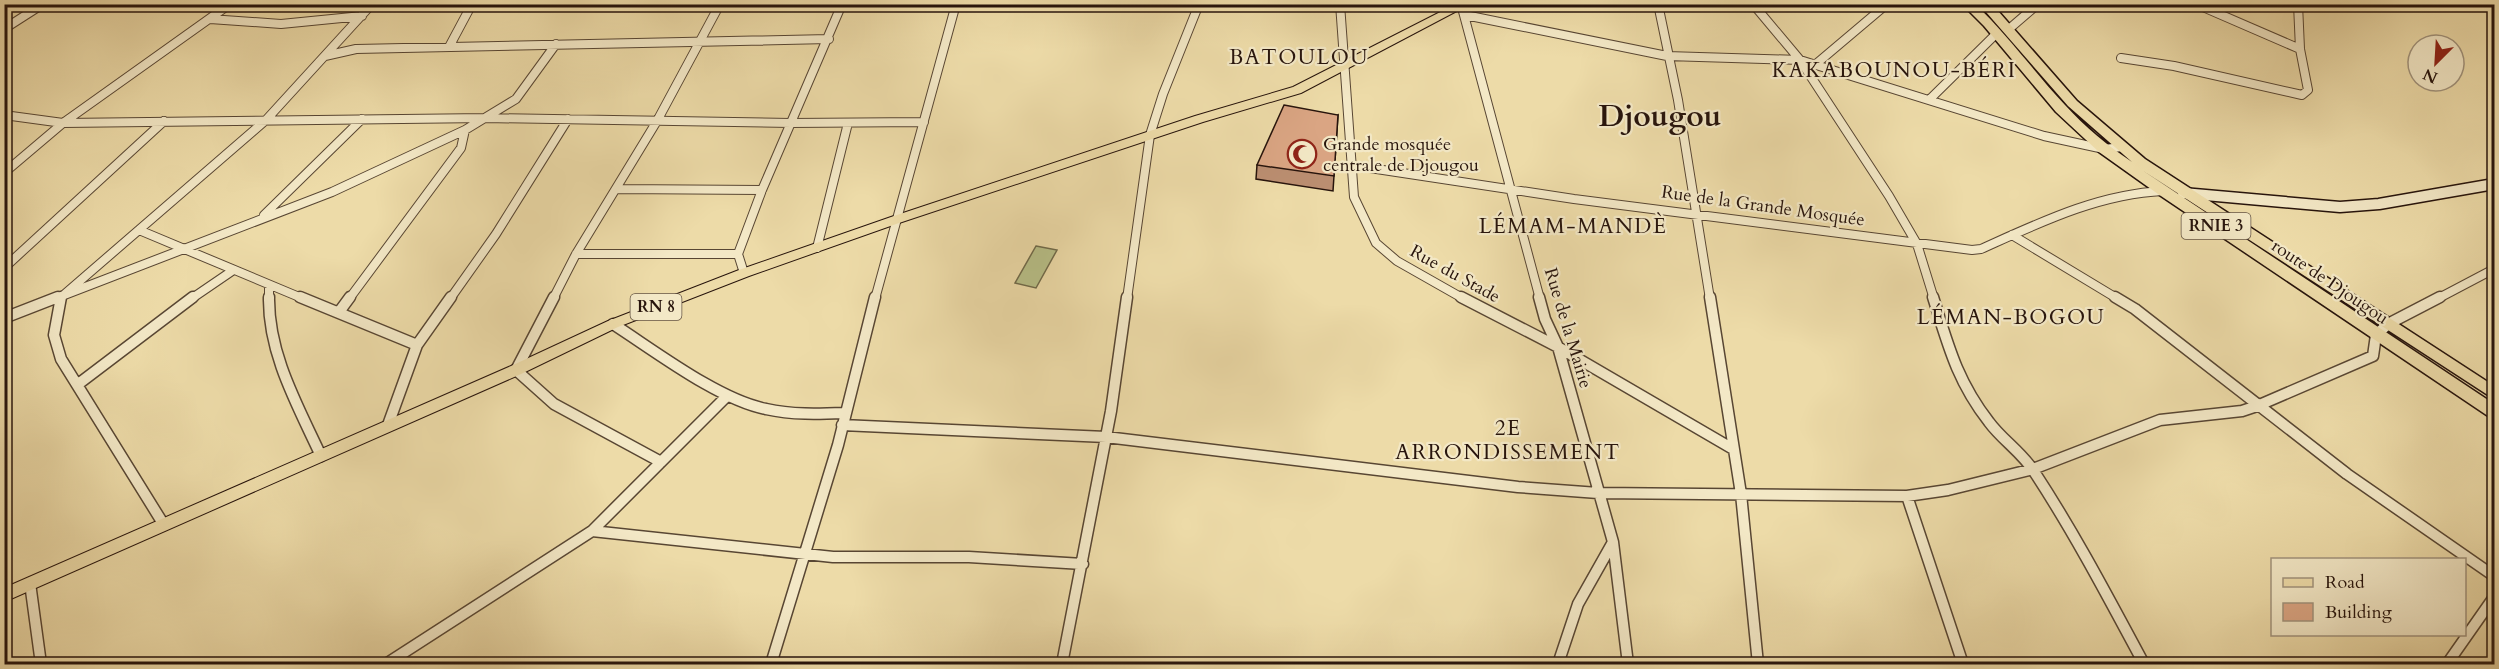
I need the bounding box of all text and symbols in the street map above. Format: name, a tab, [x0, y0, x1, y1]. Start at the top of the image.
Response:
north arrow	[2406, 33, 2466, 93]
district label: BATOULOU	[1229, 43, 1369, 72]
district label: KAKABOUNOU-BÉRI	[1772, 56, 2016, 85]
text: N	[2419, 63, 2441, 89]
district label: Djougou	[1599, 96, 1721, 137]
place label: Grande mosquée centrale de Djougou	[1323, 132, 1479, 178]
mosque icon: Grande mosquée centrale de Djougou	[1286, 138, 1318, 170]
street label: Rue de la Grande Mosquée	[1660, 179, 1866, 233]
district label: LÉMAM-MANDÈ	[1479, 212, 1667, 241]
road number: RNIE 3	[2182, 213, 2250, 239]
street label: route de Djougou	[2266, 233, 2394, 331]
street label: Rue du Stade	[1405, 239, 1505, 309]
street label: Rue de la Mairie	[1538, 265, 1598, 391]
road number: RN 8	[630, 294, 682, 320]
district label: LÉMAN-BOGOU	[1917, 303, 2105, 332]
district label: 2E ARRONDISSEMENT	[1395, 414, 1621, 467]
legend	[2271, 558, 2466, 636]
text: Road	[2325, 570, 2365, 595]
text: Building	[2325, 600, 2393, 625]

